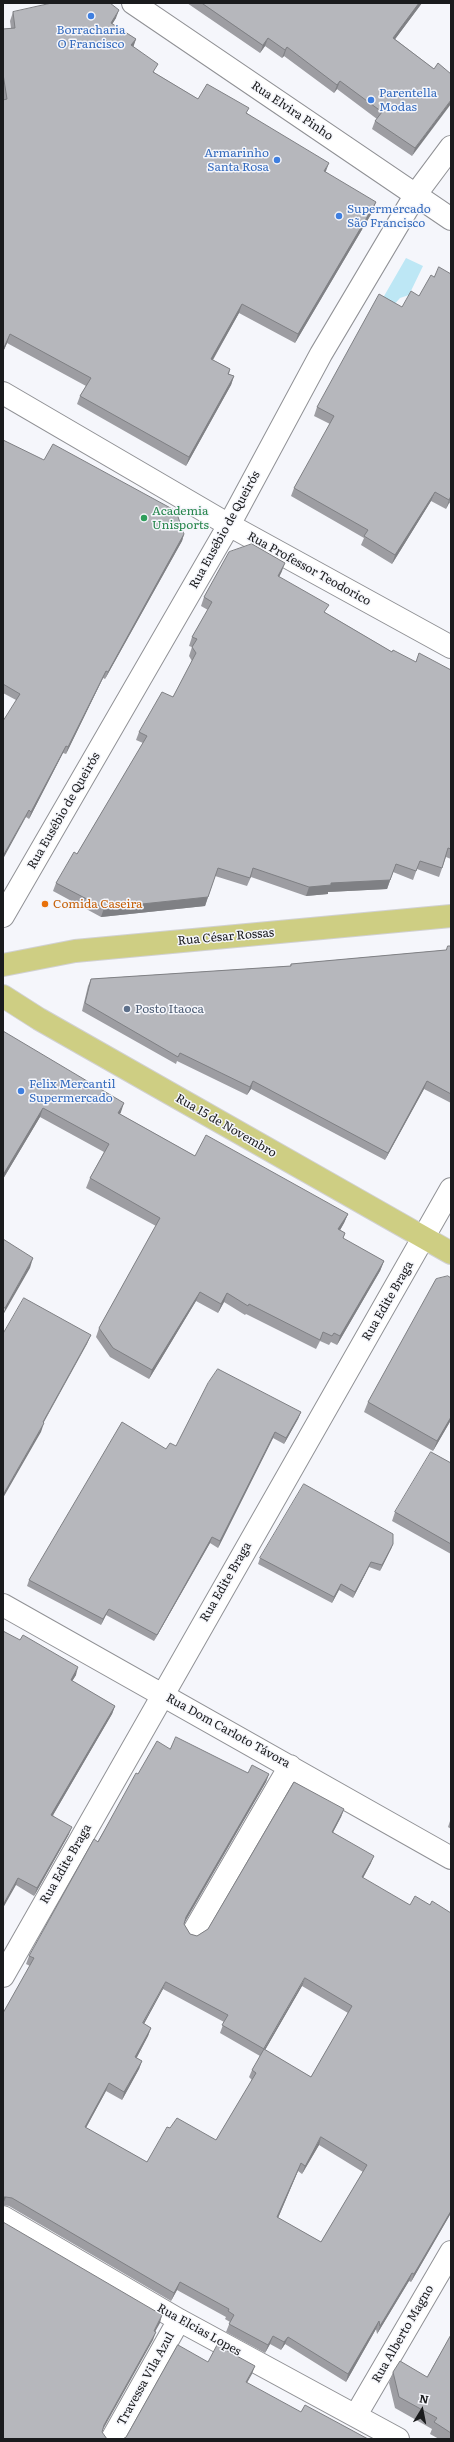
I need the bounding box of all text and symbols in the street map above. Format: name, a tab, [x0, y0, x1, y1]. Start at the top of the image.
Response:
marker: Borracharia O Francisco	[86, 11, 96, 21]
place label: Borracharia O Francisco	[57, 23, 125, 51]
street label: Rua Elvira Pinho	[248, 78, 336, 144]
place label: Parentella Modas	[379, 86, 437, 114]
marker: Parentella Modas	[366, 95, 376, 105]
place label: Armarinho Santa Rosa	[204, 146, 269, 174]
marker: Armarinho Santa Rosa	[272, 155, 282, 165]
place label: Supermercado São Francisco	[347, 202, 431, 230]
marker: Supermercado São Francisco	[334, 211, 344, 221]
street label: Rua Eusébio de Queirós	[187, 469, 263, 591]
place label: Academia Unisports	[152, 504, 209, 532]
marker: Academia Unisports	[139, 513, 149, 523]
street label: Rua Professor Teodorico	[245, 529, 373, 609]
street label: Rua Eusébio de Queirós	[25, 750, 103, 872]
place label: Comida Caseira	[53, 897, 143, 911]
marker: Comida Caseira	[40, 899, 50, 909]
street label: Rua César Rossas	[177, 926, 275, 948]
place label: Posto Itaoca	[135, 1002, 204, 1016]
marker: Posto Itaoca	[122, 1004, 132, 1014]
place label: Felix Mercantil Supermercado	[29, 1077, 115, 1105]
marker: Felix Mercantil Supermercado	[16, 1086, 26, 1096]
street label: Rua 15 de Novembro	[173, 1091, 279, 1161]
street label: Rua Edite Braga	[359, 1259, 417, 1343]
street label: Rua Edite Braga	[197, 1540, 255, 1624]
street label: Rua Dom Carloto Távora	[163, 1691, 293, 1771]
street label: Rua Edite Braga	[37, 1822, 95, 1906]
street label: Rua Alberto Magno	[369, 2282, 437, 2386]
street label: Rua Elcias Lopes	[155, 2301, 243, 2359]
street label: Travessa Vila Azul	[114, 2330, 178, 2428]
north arrow	[402, 2390, 442, 2430]
text: N	[418, 2390, 430, 2407]

